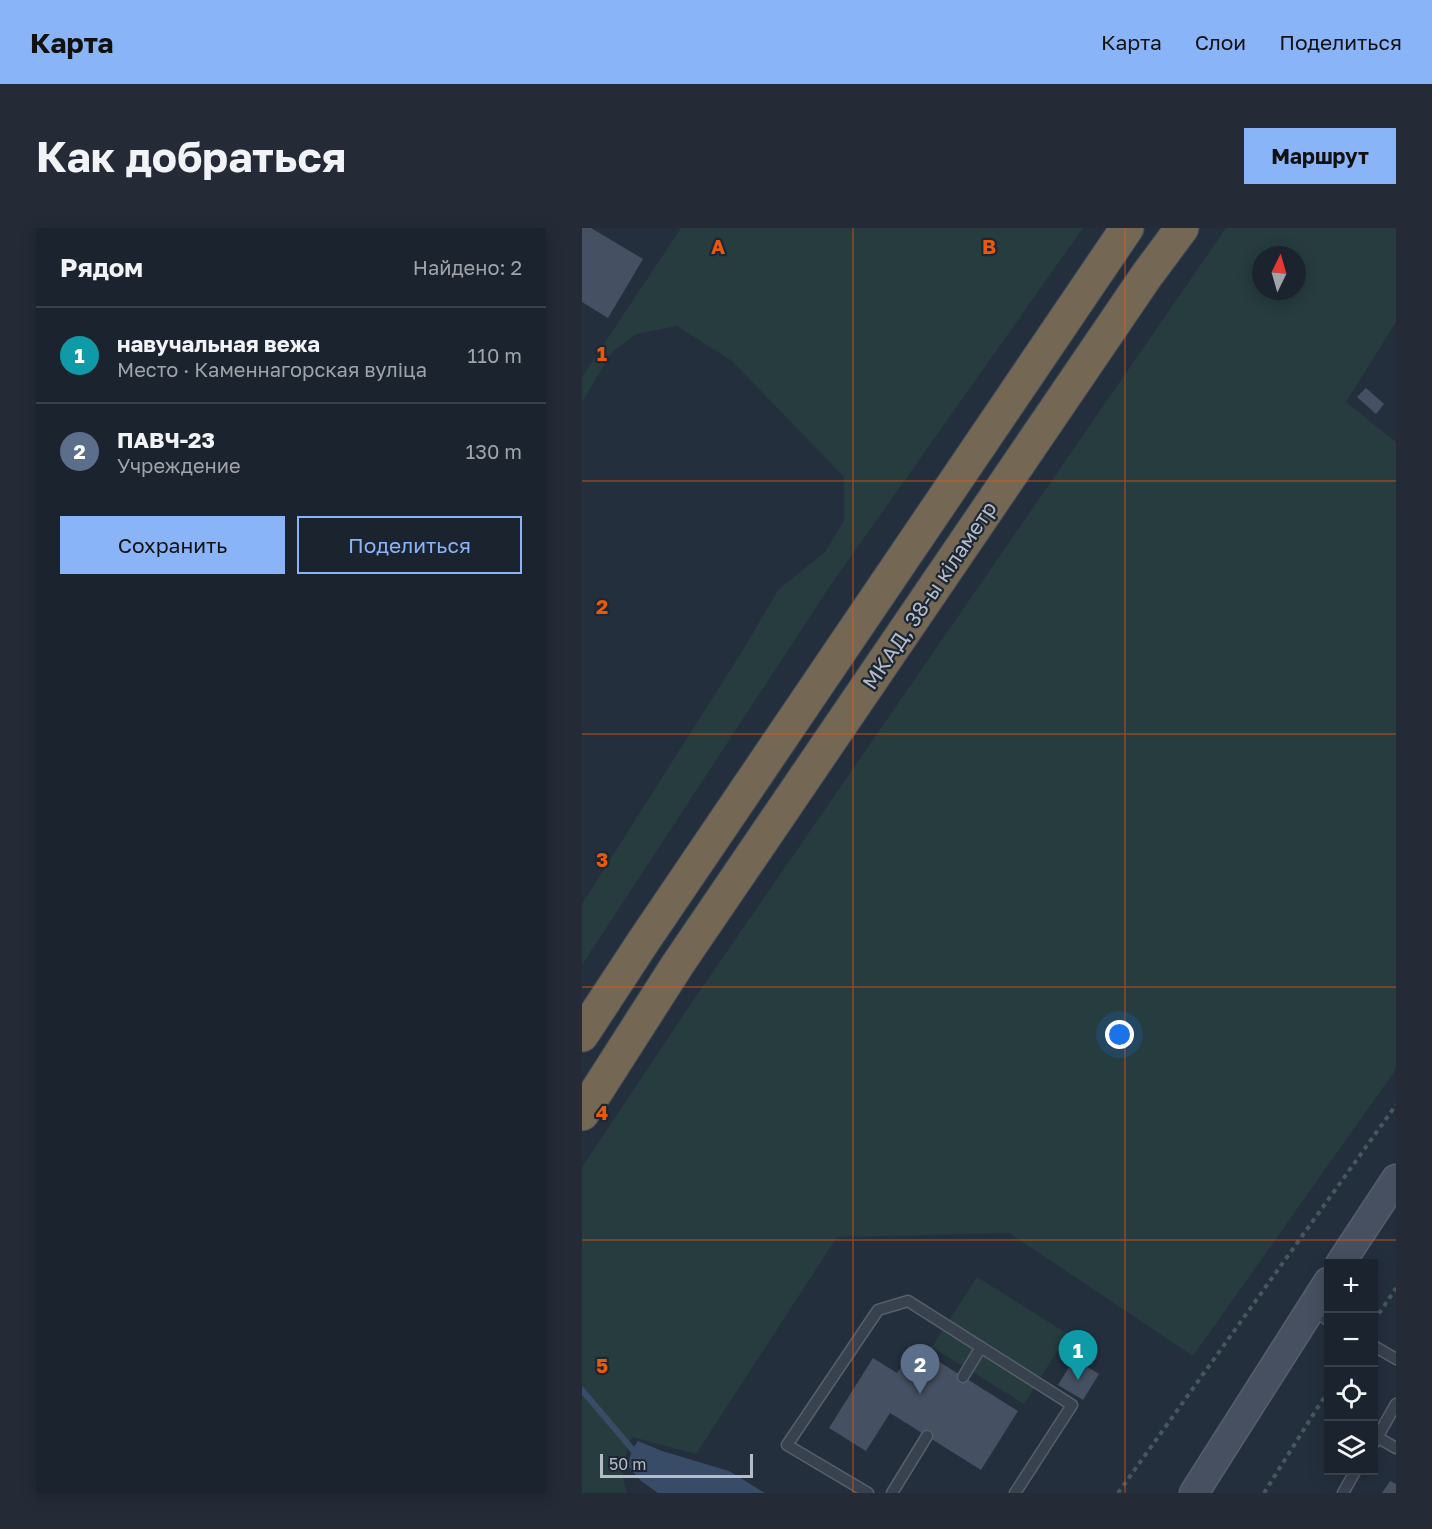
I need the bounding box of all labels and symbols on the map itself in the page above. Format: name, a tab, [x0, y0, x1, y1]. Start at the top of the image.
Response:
text: A	[711, 234, 725, 258]
text: B	[982, 234, 996, 258]
north arrow	[1252, 246, 1306, 300]
text: 1	[597, 341, 607, 365]
street label: МКАД, 38-ы кіламетр	[856, 496, 1002, 694]
text: 2	[596, 594, 608, 618]
text: 3	[596, 847, 608, 871]
your location	[1105, 1020, 1134, 1049]
text: 4	[596, 1100, 608, 1124]
pin: 1	[1058, 1330, 1098, 1380]
pin: 2	[900, 1344, 940, 1394]
text: 5	[596, 1353, 608, 1377]
scale bar	[600, 1451, 753, 1478]

